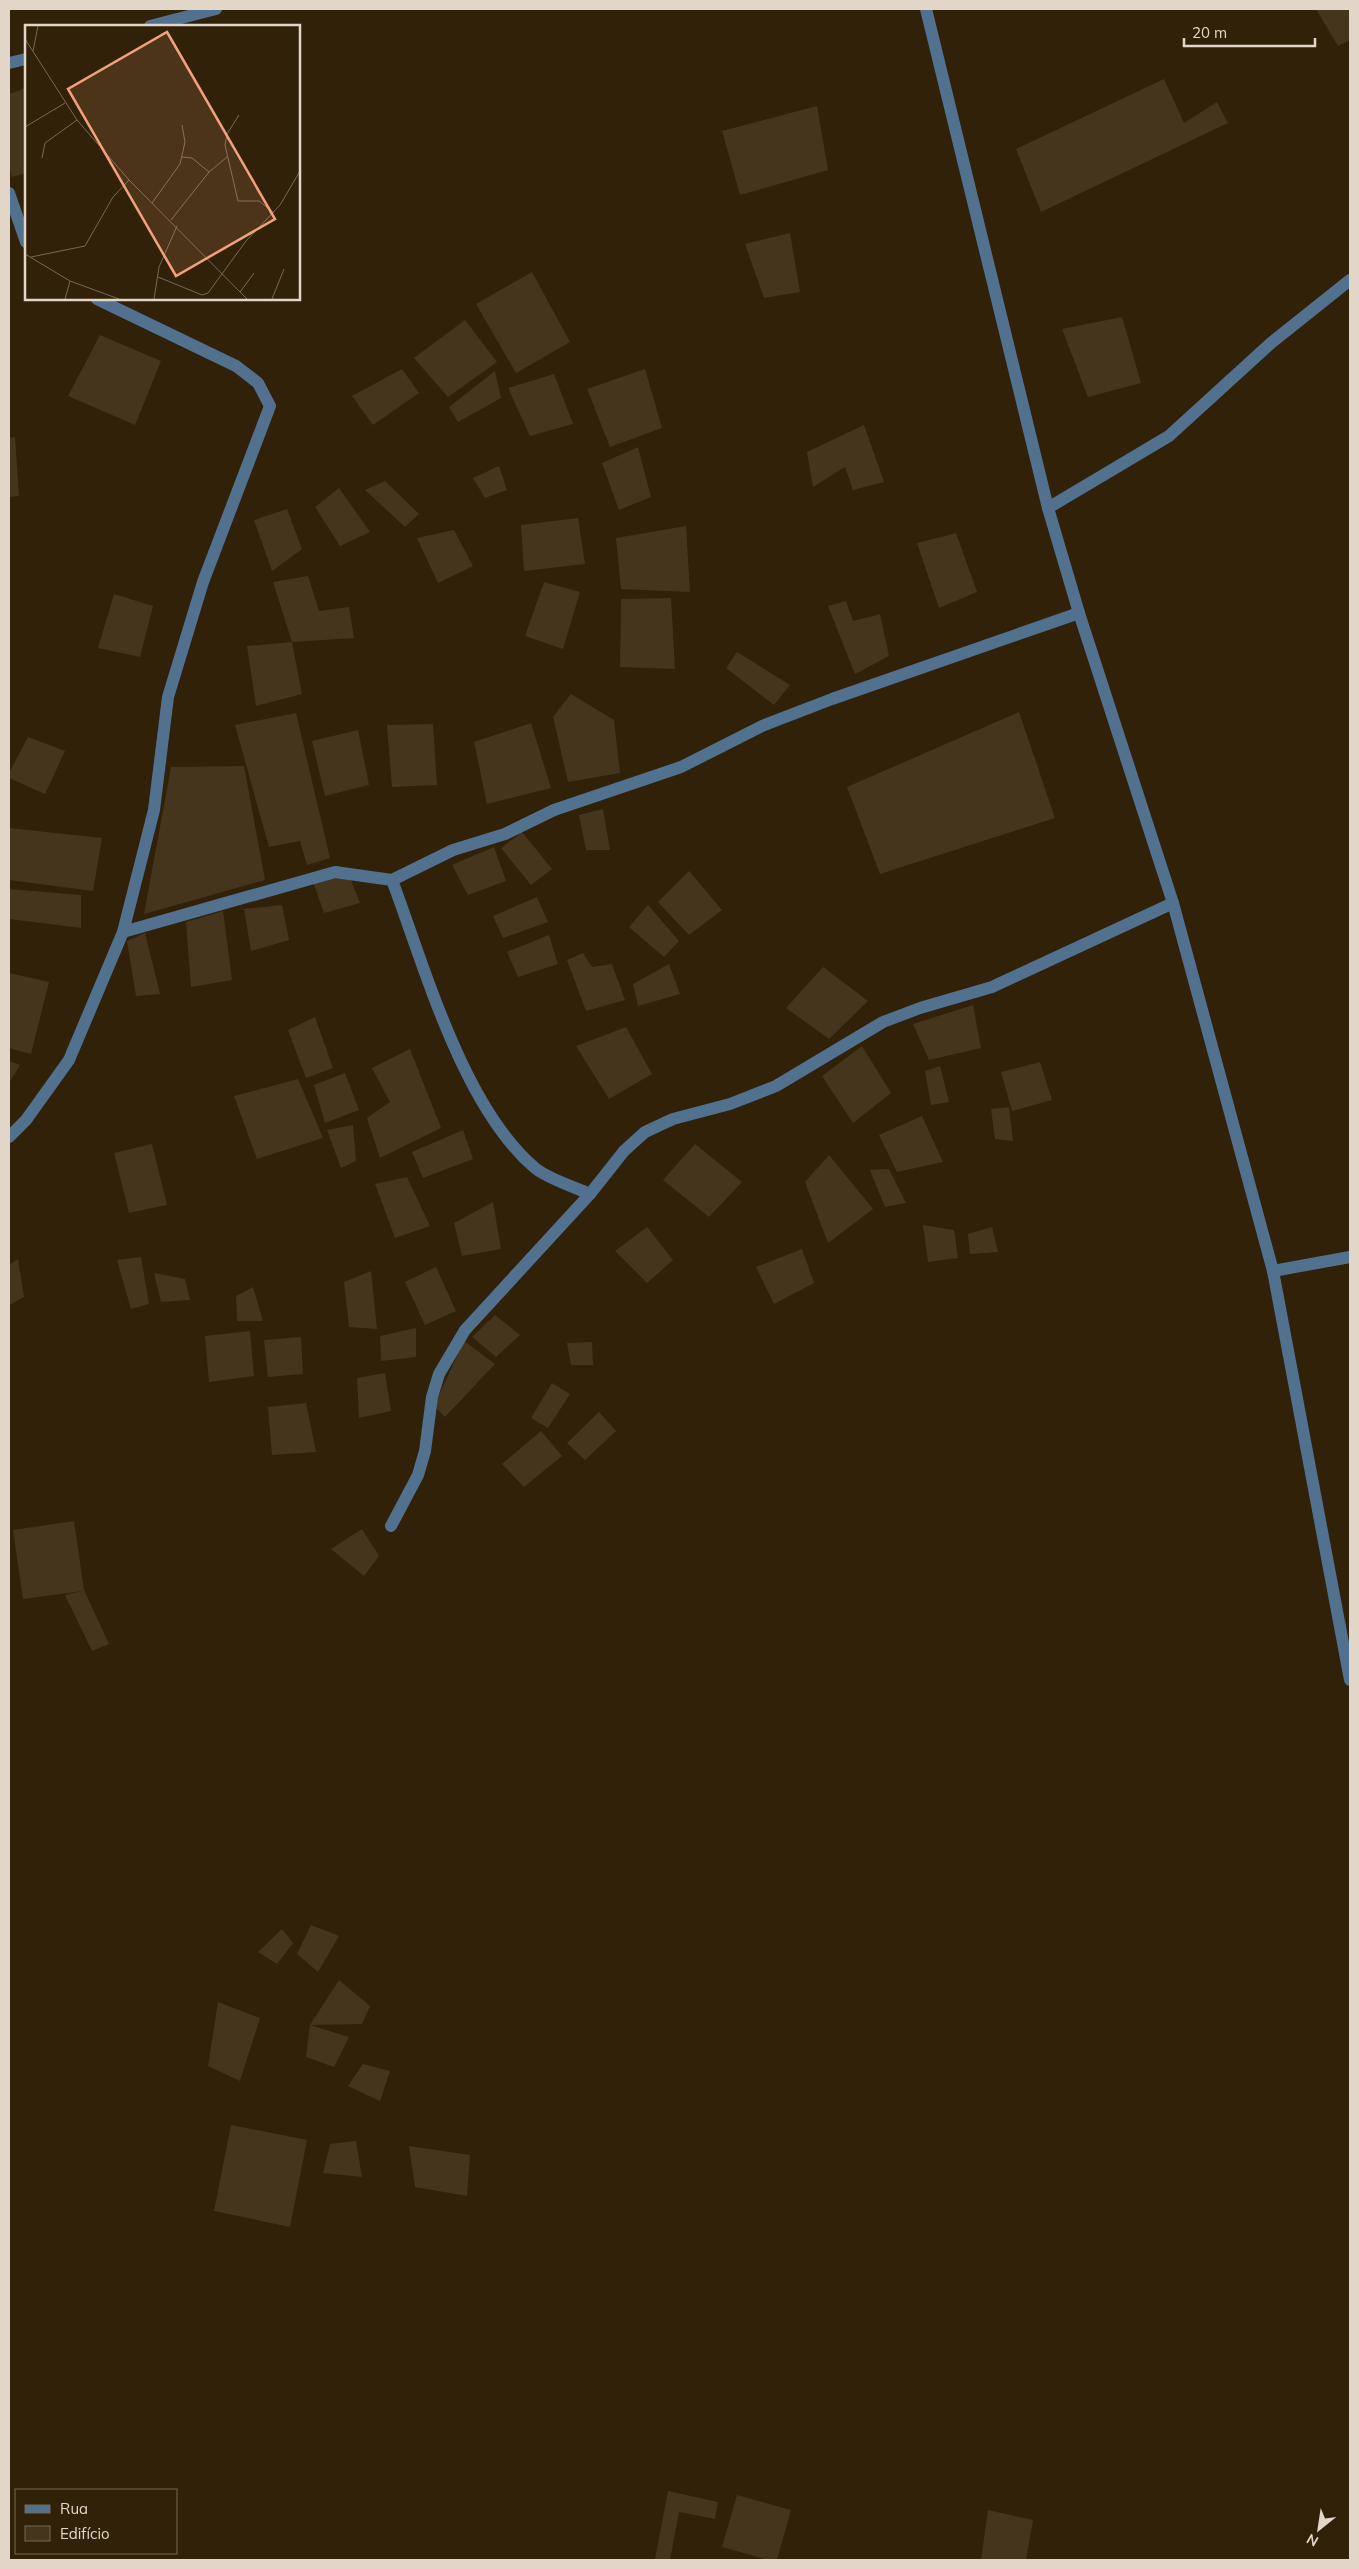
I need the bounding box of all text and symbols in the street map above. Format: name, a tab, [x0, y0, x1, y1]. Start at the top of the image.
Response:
scale bar	[1184, 15, 1315, 47]
text: 20 m	[1192, 23, 1227, 42]
inset map	[25, 25, 300, 300]
legend	[15, 2489, 178, 2554]
text: Rua	[60, 2499, 88, 2518]
north arrow	[1294, 2504, 1344, 2554]
text: Edifício	[60, 2524, 110, 2543]
text: N	[1303, 2530, 1322, 2551]

